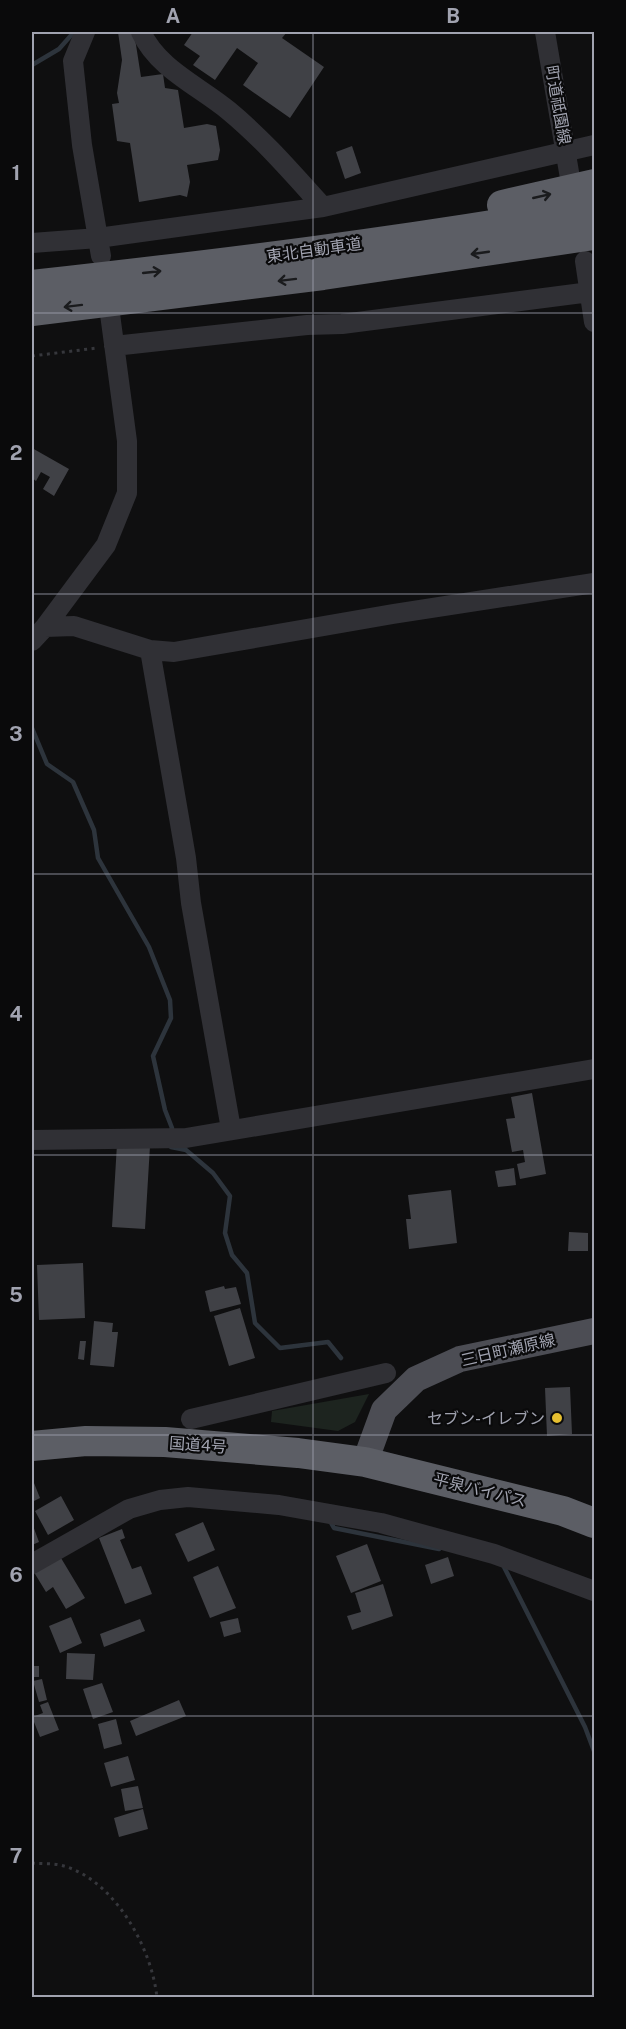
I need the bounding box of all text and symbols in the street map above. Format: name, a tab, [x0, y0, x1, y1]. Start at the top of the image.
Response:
text: A	[166, 4, 180, 28]
text: B	[446, 4, 460, 28]
street label: 町道祗園線	[542, 64, 574, 146]
text: 1	[12, 161, 20, 185]
one-way arrow	[532, 189, 551, 201]
street label: 東北自動車道	[265, 234, 363, 266]
one-way arrow	[471, 247, 490, 258]
one-way arrow	[142, 266, 162, 277]
one-way arrow	[278, 275, 297, 286]
one-way arrow	[63, 301, 83, 312]
text: 2	[10, 441, 22, 465]
text: 3	[9, 722, 23, 746]
text: 4	[9, 1002, 23, 1026]
text: 5	[9, 1283, 23, 1307]
street label: 三日町瀬原線	[459, 1330, 557, 1370]
place label: セブン-イレブン	[427, 1409, 545, 1428]
marker: セブン-イレブン	[550, 1411, 564, 1425]
street label: 国道4号	[168, 1433, 228, 1457]
street label: 平泉バイパス	[431, 1469, 529, 1511]
text: 6	[9, 1563, 23, 1587]
text: 7	[10, 1844, 22, 1868]

